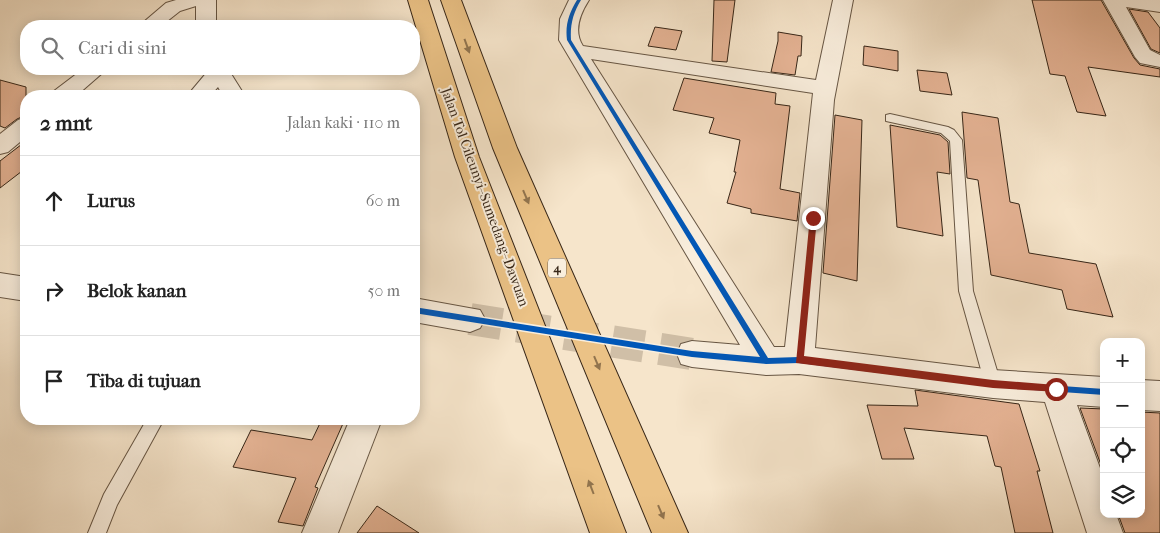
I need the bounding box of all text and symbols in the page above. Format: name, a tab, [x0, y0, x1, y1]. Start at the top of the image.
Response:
search box	[20, 20, 420, 75]
icon: search	[38, 34, 66, 62]
text: Cari di sini	[78, 37, 167, 59]
one-way arrow	[464, 39, 472, 53]
street label: Jalan Tol Cileunyi–Sumedang–Dawuan	[437, 84, 533, 309]
text: 2 mnt	[40, 111, 92, 135]
text: Jalan kaki · 110 m	[287, 113, 400, 132]
icon: ahead	[40, 187, 68, 215]
text: Lurus	[87, 190, 135, 212]
one-way arrow	[523, 190, 531, 204]
text: 60 m	[366, 191, 400, 210]
route end	[802, 207, 825, 230]
road number: 4	[548, 258, 566, 278]
icon: right	[40, 277, 68, 305]
text: Belok kanan	[87, 280, 187, 302]
text: 50 m	[368, 281, 400, 300]
map controls	[1100, 338, 1145, 518]
button: +	[1100, 338, 1145, 383]
one-way arrow	[594, 356, 602, 370]
icon: arrive	[40, 367, 68, 395]
text: Tiba di tujuan	[87, 370, 201, 392]
route start	[1045, 378, 1068, 401]
button: −	[1100, 383, 1145, 428]
button: locate	[1100, 428, 1145, 473]
button: layers	[1100, 473, 1145, 518]
one-way arrow	[587, 480, 594, 495]
one-way arrow	[658, 505, 666, 519]

